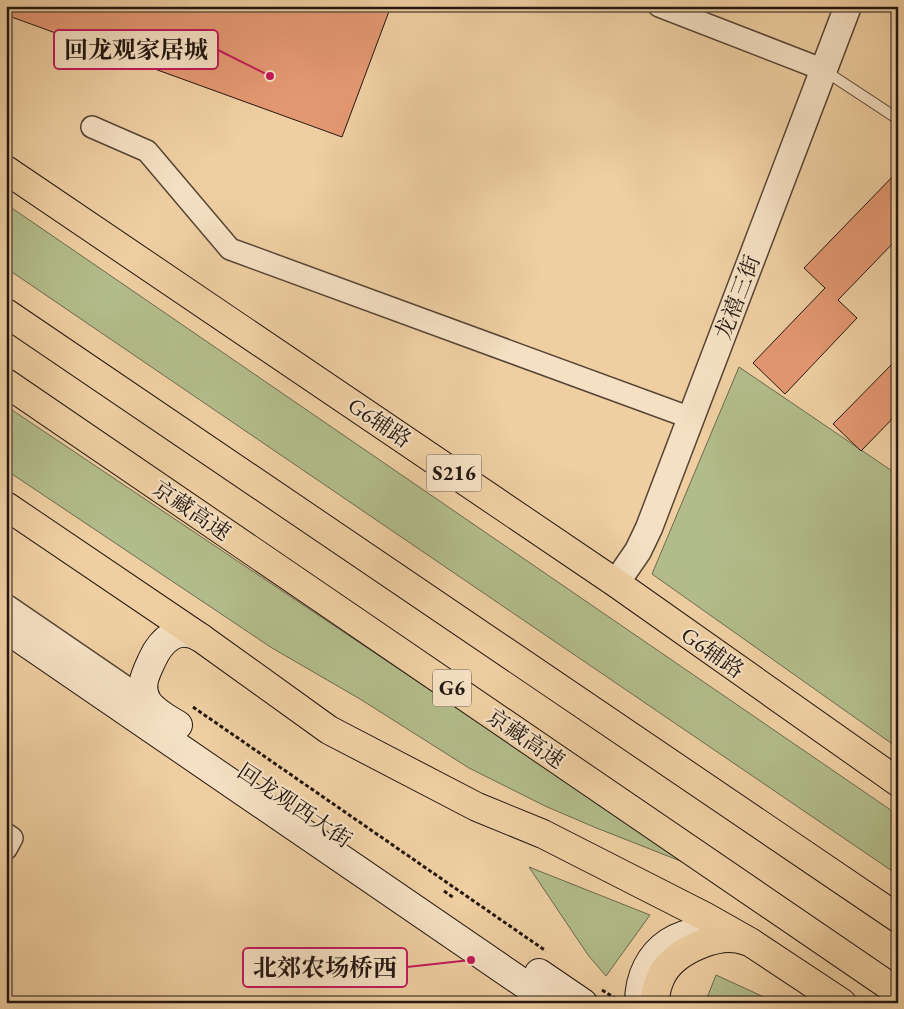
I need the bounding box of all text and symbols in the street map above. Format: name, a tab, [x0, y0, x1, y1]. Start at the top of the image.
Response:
callout: 回龙观家居城	[54, 30, 218, 69]
text: 回龙观家居城	[64, 34, 208, 65]
street label: 龙禧三街	[708, 251, 767, 343]
street label: G6辅路	[342, 391, 417, 454]
road number: S216	[426, 454, 482, 492]
street label: 京藏高速	[147, 474, 236, 547]
street label: G6辅路	[675, 620, 750, 685]
road number: G6	[433, 670, 471, 706]
street label: 京藏高速	[481, 702, 570, 775]
street label: 回龙观西大街	[232, 756, 358, 854]
callout: 北郊农场桥西	[243, 948, 407, 987]
text: 北郊农场桥西	[253, 952, 397, 983]

